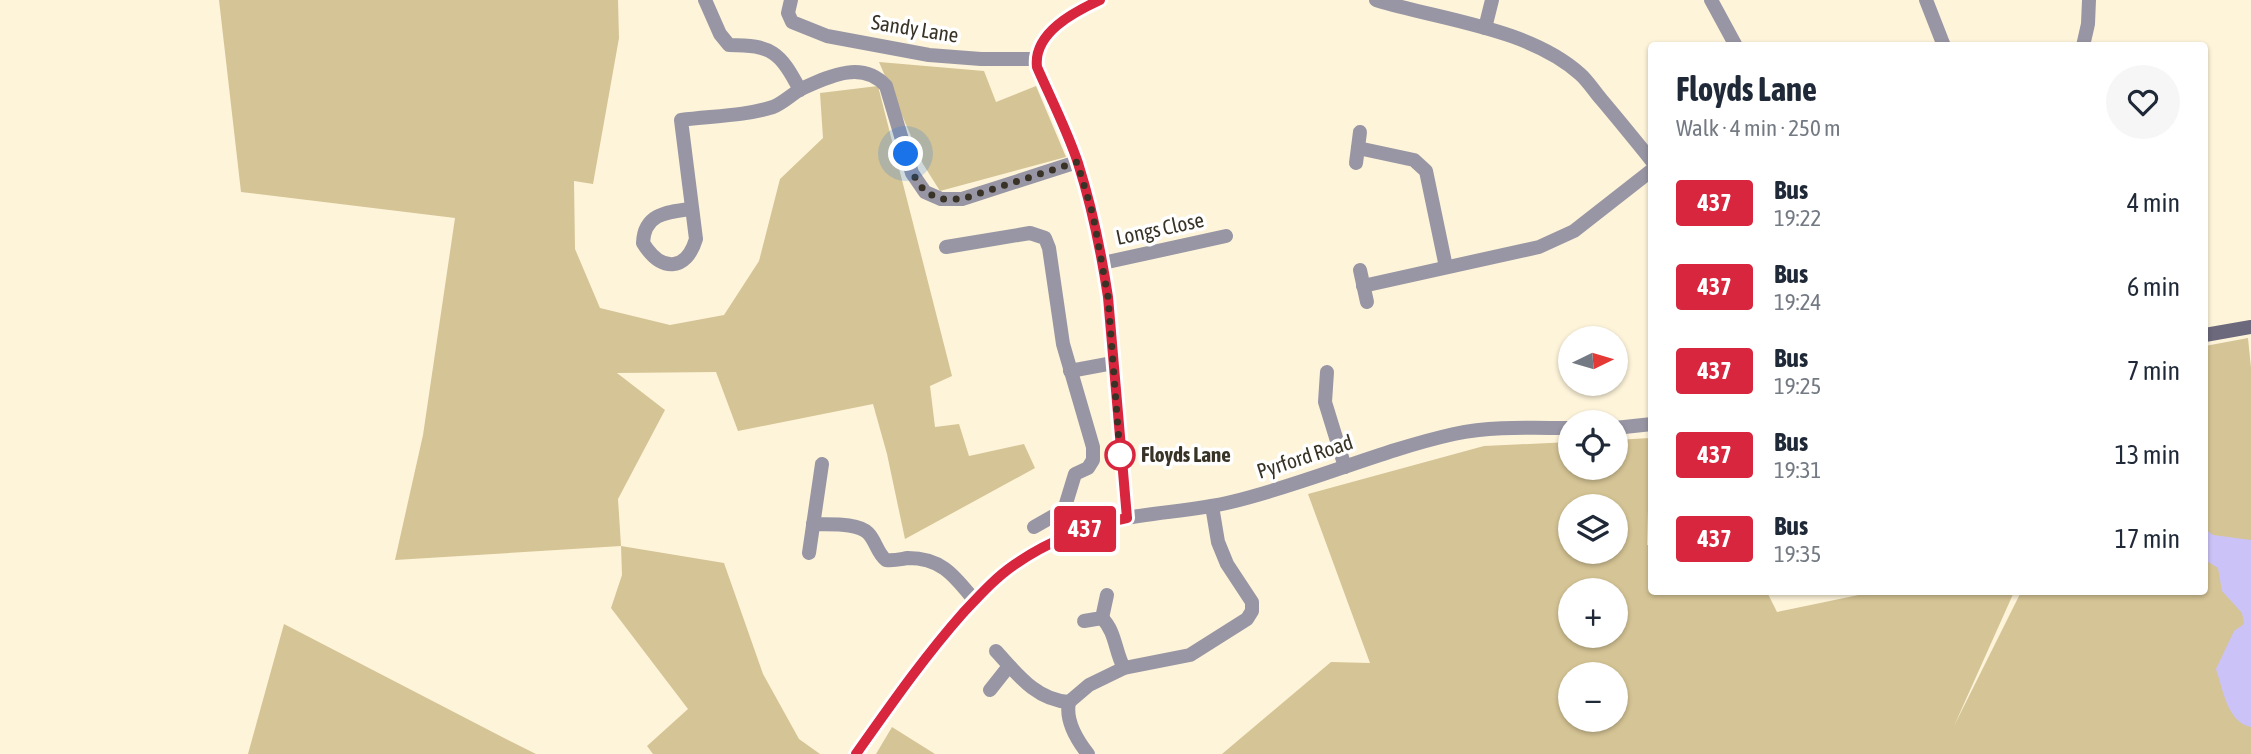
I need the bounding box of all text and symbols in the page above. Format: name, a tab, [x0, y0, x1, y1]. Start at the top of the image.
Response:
street label: Sandy Lane	[870, 9, 960, 47]
button: heart	[2106, 65, 2180, 139]
text: Floyds Lane	[1676, 70, 1817, 108]
text: Walk · 4 min · 250 m	[1676, 115, 1840, 141]
your location	[888, 136, 923, 171]
text: Bus	[1774, 175, 1808, 205]
text: 4 min	[2127, 188, 2180, 218]
text: 437	[1698, 189, 1731, 216]
text: 19:22	[1774, 205, 1821, 231]
street label: Longs Close	[1114, 207, 1206, 249]
text: Bus	[1774, 259, 1808, 289]
text: 6 min	[2127, 272, 2180, 302]
text: 437	[1698, 273, 1731, 300]
text: 19:24	[1774, 289, 1821, 315]
north arrow	[1558, 326, 1628, 396]
map controls	[1558, 326, 1628, 732]
text: Bus	[1774, 343, 1808, 373]
text: 7 min	[2127, 356, 2180, 386]
text: 437	[1698, 357, 1731, 384]
text: 19:25	[1774, 373, 1821, 399]
button: locate	[1558, 410, 1628, 480]
text: Bus	[1774, 427, 1808, 457]
street label: Pyrford Road	[1254, 429, 1356, 483]
marker: Floyds Lane	[1105, 440, 1135, 470]
text: 13 min	[2115, 440, 2180, 470]
text: 437	[1698, 441, 1731, 468]
place label: Floyds Lane	[1141, 442, 1231, 466]
text: 19:31	[1774, 457, 1821, 483]
button: layers	[1558, 494, 1628, 564]
line badge: 437	[1045, 506, 1125, 552]
text: Bus	[1774, 511, 1808, 541]
text: 437	[1068, 515, 1102, 542]
text: 17 min	[2115, 524, 2180, 554]
text: 437	[1698, 525, 1731, 552]
text: 19:35	[1774, 541, 1821, 567]
button: +	[1558, 578, 1628, 648]
button: −	[1558, 662, 1628, 732]

